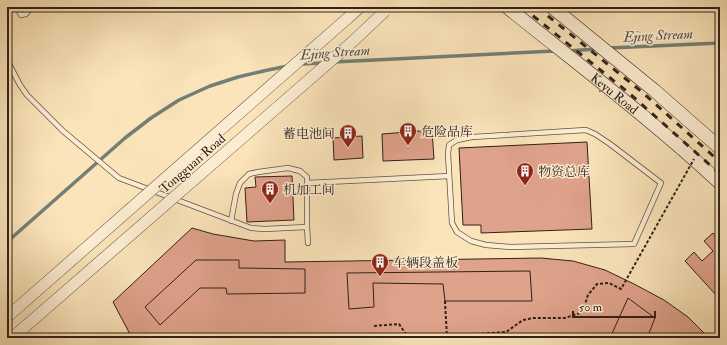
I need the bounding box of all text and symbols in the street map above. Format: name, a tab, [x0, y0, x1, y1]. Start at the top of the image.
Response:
water label: Ejing Stream	[622, 25, 693, 46]
water label: Ejing Stream	[299, 42, 370, 63]
street label: Keyu Road	[587, 70, 642, 118]
building icon: 危险品库	[398, 121, 418, 146]
building icon: 蓄电池间	[338, 123, 358, 148]
place label: 危险品库	[421, 124, 473, 140]
place label: 蓄电池间	[283, 126, 335, 142]
street label: Tongguan Road	[156, 130, 229, 197]
building icon: 物资总库	[515, 161, 535, 186]
place label: 物资总库	[538, 164, 590, 180]
building icon: 机加工间	[260, 179, 280, 204]
place label: 机加工间	[283, 182, 335, 198]
building icon: 车辆段盖板	[370, 252, 390, 277]
place label: 车辆段盖板	[393, 255, 458, 271]
scale bar	[573, 293, 655, 319]
text: 50 m	[579, 300, 603, 315]

